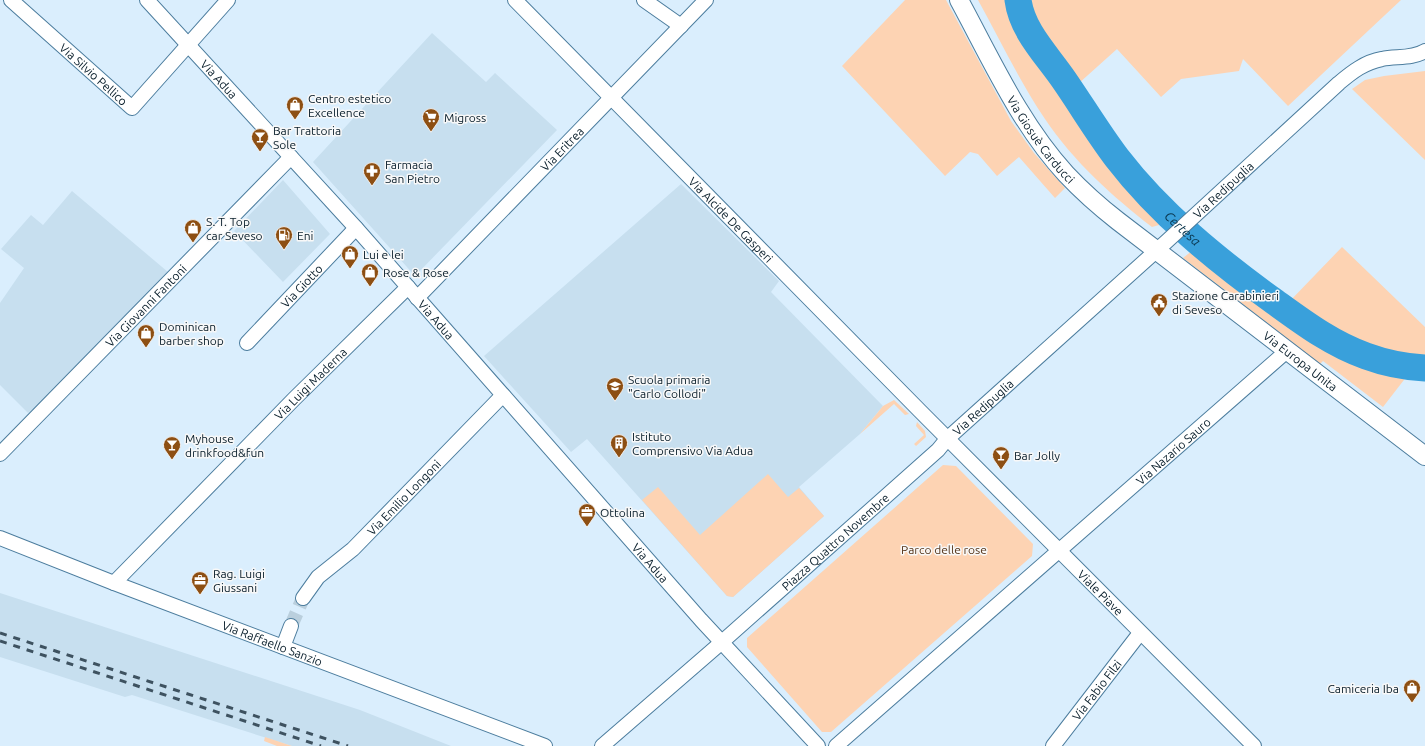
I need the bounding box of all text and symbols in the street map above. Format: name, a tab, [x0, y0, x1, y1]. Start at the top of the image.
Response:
street label: Via Silvio Pellico	[57, 40, 130, 107]
street label: Via Adua	[198, 57, 240, 101]
place label: Centro estetico Excellence	[308, 92, 391, 119]
street label: Via Giosuè Carducci	[1005, 93, 1077, 186]
shop icon: Centro estetico Excellence	[285, 95, 305, 120]
supermarket icon: Migross	[421, 107, 441, 132]
place label: Migross	[444, 111, 486, 124]
place label: Bar Trattoria Sole	[273, 124, 341, 151]
street label: Via Eritrea	[538, 124, 586, 173]
bar icon: Bar Trattoria Sole	[250, 127, 270, 152]
place label: Farmacia San Pietro	[385, 158, 440, 185]
street label: Via Redipuglia	[1190, 159, 1256, 220]
pharmacy icon: Farmacia San Pietro	[362, 161, 382, 186]
street label: Via Alcide De Gasperi	[687, 174, 776, 265]
water label: Certesa	[1162, 208, 1204, 248]
place label: S. T. Top car Seveso	[206, 215, 263, 242]
shop icon: S. T. Top car Seveso	[183, 218, 203, 243]
fuel station icon: Eni	[274, 225, 294, 250]
place label: Eni	[297, 229, 314, 242]
shop icon: Lui e lei	[340, 244, 360, 269]
place label: Lui e lei	[363, 248, 404, 261]
street label: Via Giovanni Fantoni	[103, 262, 189, 349]
street label: Via Giotto	[278, 262, 325, 310]
shop icon: Rose & Rose	[360, 262, 380, 287]
place label: Rose & Rose	[383, 266, 449, 279]
place label: Stazione Carabinieri di Seveso	[1172, 289, 1279, 316]
public building icon: Stazione Carabinieri di Seveso	[1149, 292, 1169, 317]
street label: Via Adua	[416, 297, 457, 342]
place label: Dominican barber shop	[159, 320, 224, 347]
shop icon: Dominican barber shop	[136, 323, 156, 348]
street label: Via Europa Unita	[1261, 328, 1340, 393]
street label: Via Luigi Maderna	[272, 345, 349, 422]
place label: Scuola primaria "Carlo Collodi"	[628, 373, 710, 400]
school or university icon: Scuola primaria "Carlo Collodi"	[605, 376, 625, 401]
street label: Via Redipuglia	[950, 376, 1016, 437]
street label: Via Nazario Sauro	[1133, 415, 1213, 487]
place label: Istituto Comprensivo Via Adua	[632, 430, 753, 457]
place label: Myhouse drinkfood&fun	[185, 432, 264, 459]
building icon: Istituto Comprensivo Via Adua	[609, 433, 629, 458]
bar icon: Myhouse drinkfood&fun	[162, 435, 182, 460]
bar icon: Bar Jolly	[991, 445, 1011, 470]
place label: Bar Jolly	[1014, 449, 1060, 462]
street label: Via Emilio Longoni	[364, 457, 443, 537]
street label: Piazza Quattro Novembre	[779, 491, 891, 593]
office icon: Ottolina	[577, 502, 597, 527]
place label: Ottolina	[600, 506, 645, 519]
street label: Via Adua	[630, 540, 671, 585]
park label: Parco delle rose	[901, 543, 987, 556]
place label: Rag. Luigi Giussani	[213, 567, 265, 594]
street label: Viale Piave	[1076, 567, 1126, 618]
office icon: Rag. Luigi Giussani	[190, 570, 210, 595]
street label: Via Raffaello Sanzio	[220, 618, 325, 668]
street label: Via Fabio Filzi	[1069, 657, 1124, 722]
shop icon: Camiceria Iba	[1402, 678, 1422, 703]
place label: Camiceria Iba	[1327, 682, 1399, 695]

